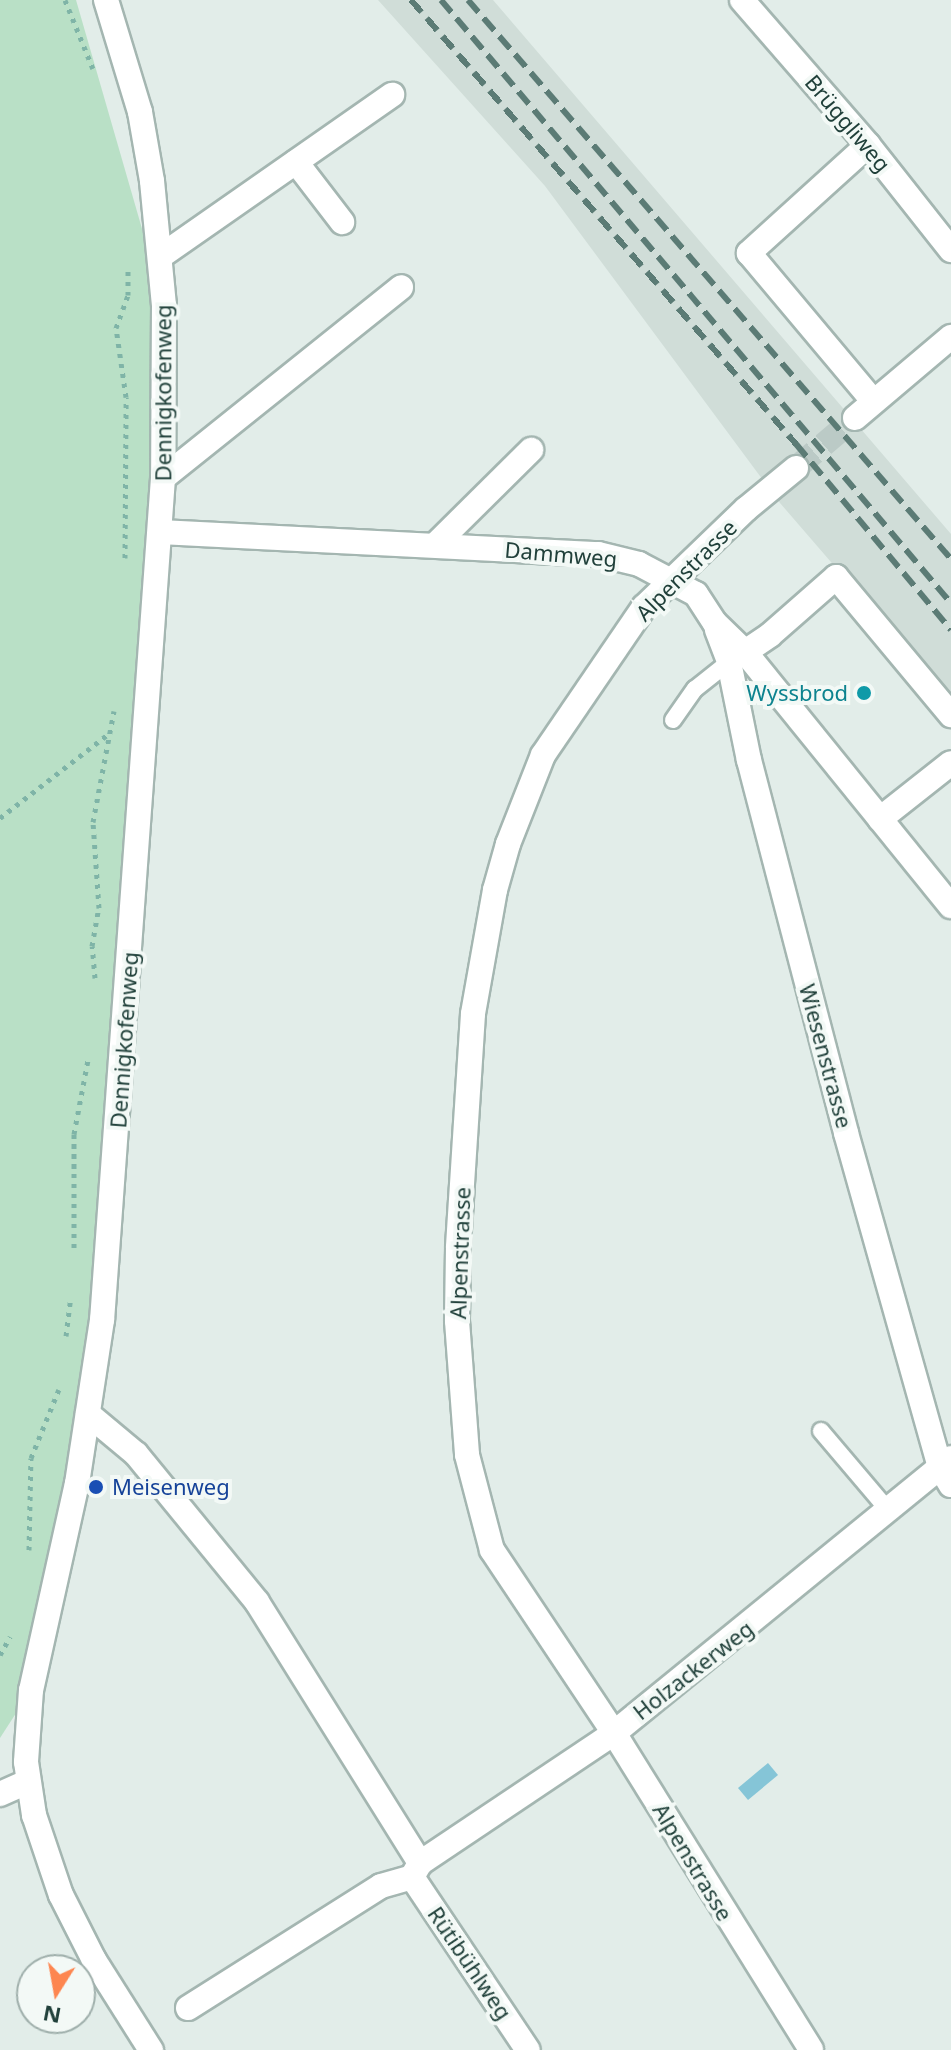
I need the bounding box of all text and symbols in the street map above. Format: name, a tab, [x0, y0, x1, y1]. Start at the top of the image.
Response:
street label: Brüggliweg	[800, 69, 896, 177]
street label: Dennigkofenweg	[150, 305, 176, 481]
street label: Alpenstrasse	[630, 514, 742, 626]
street label: Dammweg	[504, 536, 618, 572]
place label: Wyssbrod	[746, 680, 848, 706]
marker: Wyssbrod	[855, 684, 873, 702]
street label: Dennigkofenweg	[105, 951, 143, 1129]
street label: Wiesenstrasse	[794, 981, 858, 1131]
street label: Alpenstrasse	[445, 1186, 475, 1320]
place label: Meisenweg	[112, 1474, 230, 1500]
marker: Meisenweg	[87, 1478, 105, 1496]
street label: Holzackerweg	[628, 1615, 758, 1725]
street label: Alpenstrasse	[648, 1799, 738, 1925]
street label: Rütibühlweg	[423, 1902, 517, 2024]
north arrow	[16, 1954, 96, 2034]
text: N	[40, 1999, 63, 2032]

